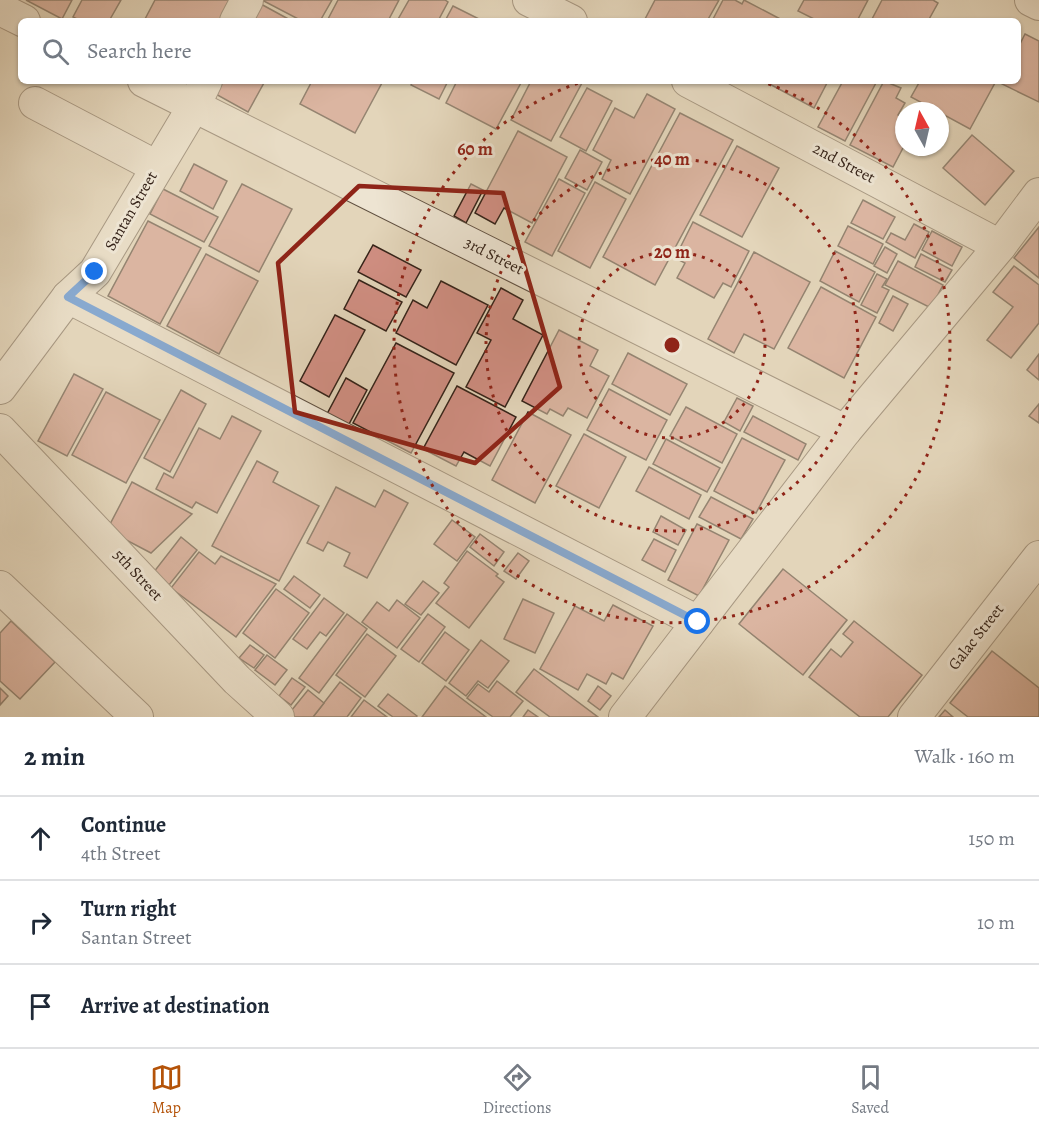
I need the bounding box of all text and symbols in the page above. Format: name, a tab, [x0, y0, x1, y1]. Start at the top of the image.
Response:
search box	[18, 18, 1021, 84]
icon: search	[39, 35, 72, 68]
text: Search here	[87, 36, 192, 66]
north arrow	[895, 102, 949, 156]
text: 60 m	[457, 137, 493, 161]
street label: 2nd Street	[809, 137, 879, 189]
text: 40 m	[654, 147, 690, 171]
street label: Santan Street	[99, 167, 163, 255]
street label: 3rd Street	[461, 232, 527, 280]
text: 20 m	[654, 240, 690, 264]
route end	[81, 258, 107, 284]
centre of rings	[662, 335, 682, 355]
street label: 5th Street	[108, 544, 168, 606]
street label: Galac Street	[943, 599, 1009, 675]
route start	[684, 608, 710, 634]
text: 2 min	[24, 739, 85, 774]
text: Walk · 160 m	[915, 743, 1015, 770]
text: Continue	[81, 810, 166, 840]
icon: ahead	[24, 822, 57, 855]
text: 150 m	[968, 825, 1015, 852]
text: 4th Street	[81, 840, 160, 867]
text: Turn right	[81, 894, 177, 924]
icon: right	[24, 906, 57, 939]
text: 10 m	[977, 909, 1015, 936]
text: Santan Street	[81, 924, 192, 951]
icon: arrive	[24, 990, 57, 1023]
text: Arrive at destination	[81, 991, 270, 1021]
tab: Map	[150, 1061, 183, 1119]
tab: Directions	[483, 1061, 551, 1119]
tab: Saved	[851, 1061, 889, 1119]

